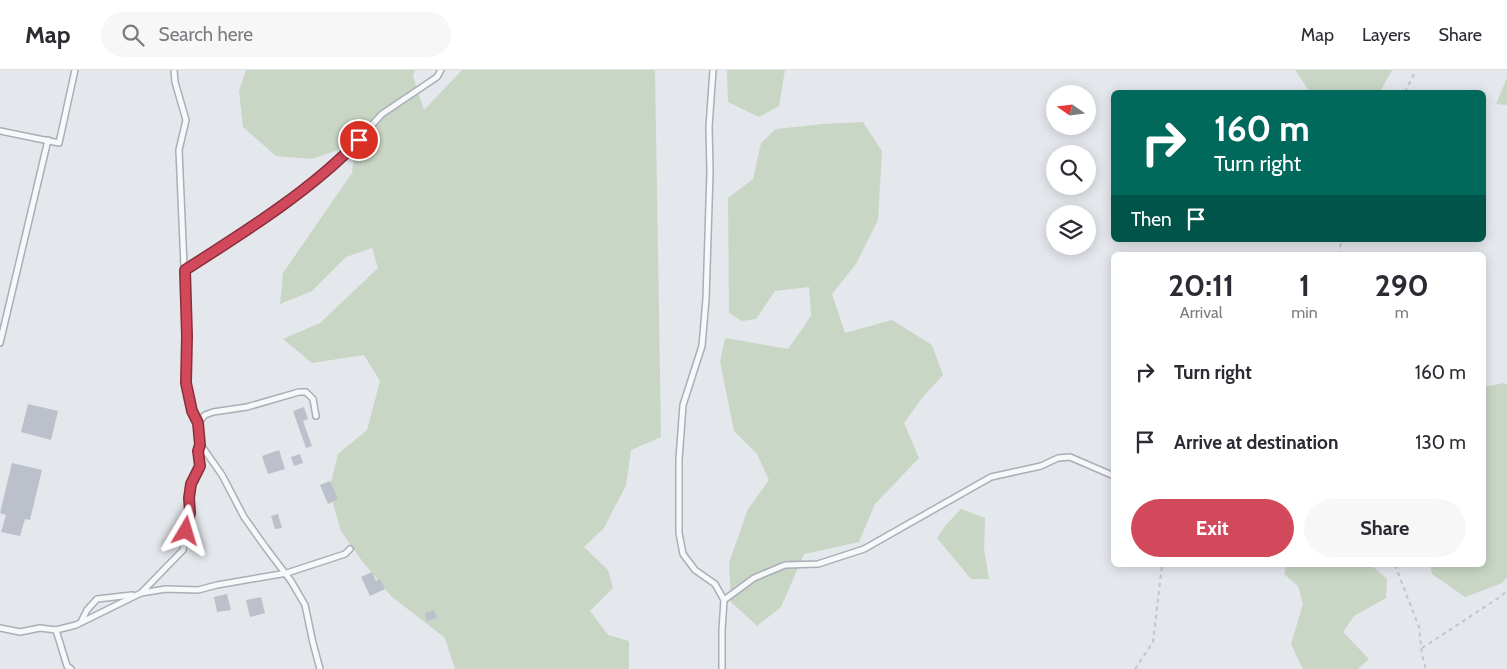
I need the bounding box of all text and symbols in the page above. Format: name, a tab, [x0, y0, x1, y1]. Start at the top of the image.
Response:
search box	[101, 12, 451, 57]
text: Map	[25, 20, 71, 49]
icon: search	[119, 21, 147, 49]
text: Search here	[159, 23, 253, 46]
text: Map	[1301, 24, 1334, 46]
text: Layers	[1362, 24, 1411, 46]
text: Share	[1439, 24, 1482, 46]
north arrow	[1046, 85, 1096, 135]
map controls	[1046, 85, 1096, 255]
text: 160 m	[1214, 107, 1310, 150]
icon: right	[1131, 110, 1196, 175]
pin	[338, 119, 380, 161]
icon: arrive	[345, 126, 373, 154]
button: search	[1046, 145, 1096, 195]
text: Turn right	[1214, 150, 1301, 177]
button: layers	[1046, 205, 1096, 255]
icon: arrive	[1182, 205, 1210, 233]
text: Then	[1131, 208, 1172, 231]
text: 20:11	[1168, 267, 1234, 304]
text: 1	[1299, 267, 1310, 304]
text: 290	[1375, 267, 1429, 304]
text: Arrival	[1180, 303, 1222, 322]
text: min	[1291, 303, 1318, 322]
text: m	[1395, 303, 1409, 322]
icon: right	[1131, 358, 1159, 386]
text: Turn right	[1174, 361, 1252, 384]
text: 160 m	[1415, 361, 1466, 384]
icon: arrive	[1131, 428, 1159, 456]
text: Arrive at destination	[1174, 431, 1338, 454]
text: 130 m	[1415, 431, 1466, 454]
button: Exit	[1131, 499, 1294, 557]
button: Share	[1304, 499, 1466, 557]
position arrow	[159, 504, 211, 556]

